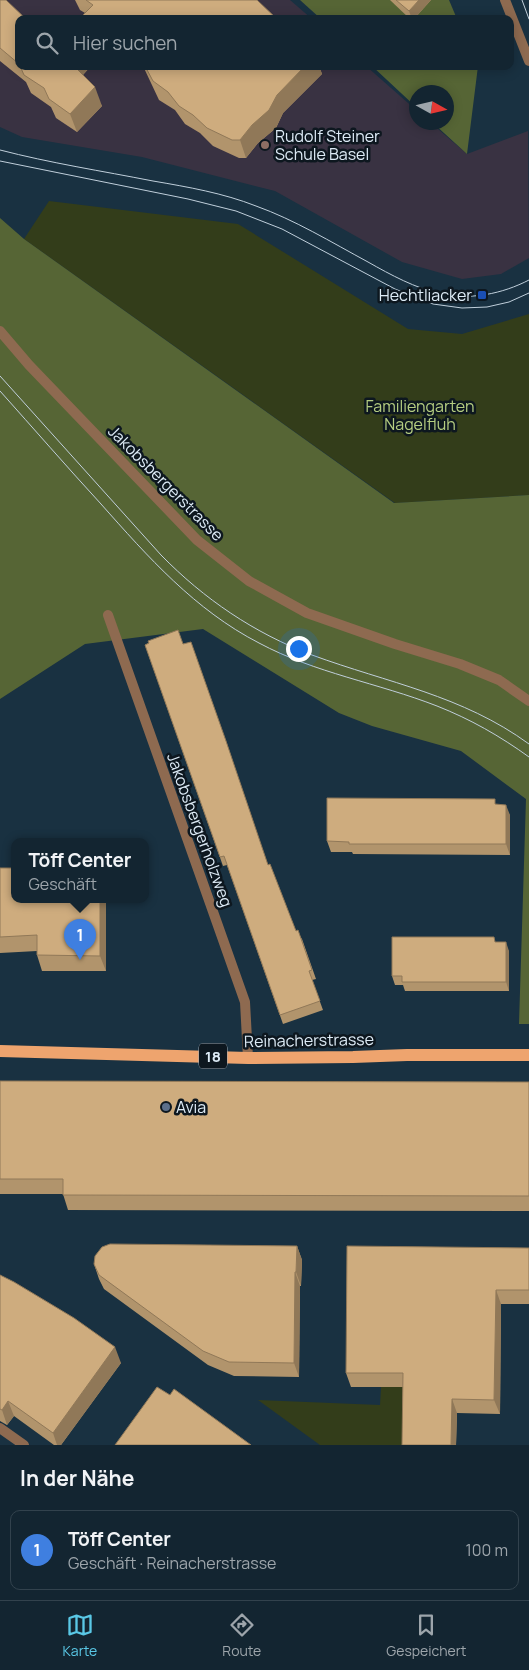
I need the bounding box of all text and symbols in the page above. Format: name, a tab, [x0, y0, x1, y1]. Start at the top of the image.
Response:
search box	[15, 15, 514, 70]
icon: search	[33, 29, 61, 57]
text: Hier suchen	[73, 30, 177, 56]
north arrow	[409, 85, 454, 130]
place label: Rudolf Steiner Schule Basel	[275, 125, 380, 165]
marker: Rudolf Steiner Schule Basel	[259, 139, 271, 151]
place label: Hechtliacker	[379, 284, 472, 306]
marker: Hechtliacker	[476, 289, 488, 301]
park label: Familiengarten Nagelfluh	[366, 395, 474, 435]
street label: Jakobsbergerstrasse	[103, 420, 229, 546]
your location	[286, 636, 312, 662]
street label: Jakobsbergerholzweg	[162, 750, 238, 910]
popup	[11, 838, 149, 903]
text: Töff Center	[29, 847, 131, 873]
text: Geschäft	[29, 873, 97, 895]
pin: 1	[64, 919, 96, 960]
street label: Reinacherstrasse	[244, 1028, 374, 1052]
road number: 18	[199, 1044, 227, 1068]
place label: Avia	[176, 1096, 206, 1118]
marker: Avia	[160, 1101, 172, 1113]
text: In der Nähe	[20, 1464, 134, 1492]
text: Töff Center	[68, 1526, 171, 1552]
text: 1	[33, 1539, 41, 1561]
text: 100 m	[465, 1539, 508, 1561]
text: Geschäft · Reinacherstrasse	[68, 1552, 276, 1574]
tab: Karte	[63, 1611, 97, 1660]
tab: Route	[222, 1611, 261, 1660]
tab: Gespeichert	[386, 1611, 466, 1660]

